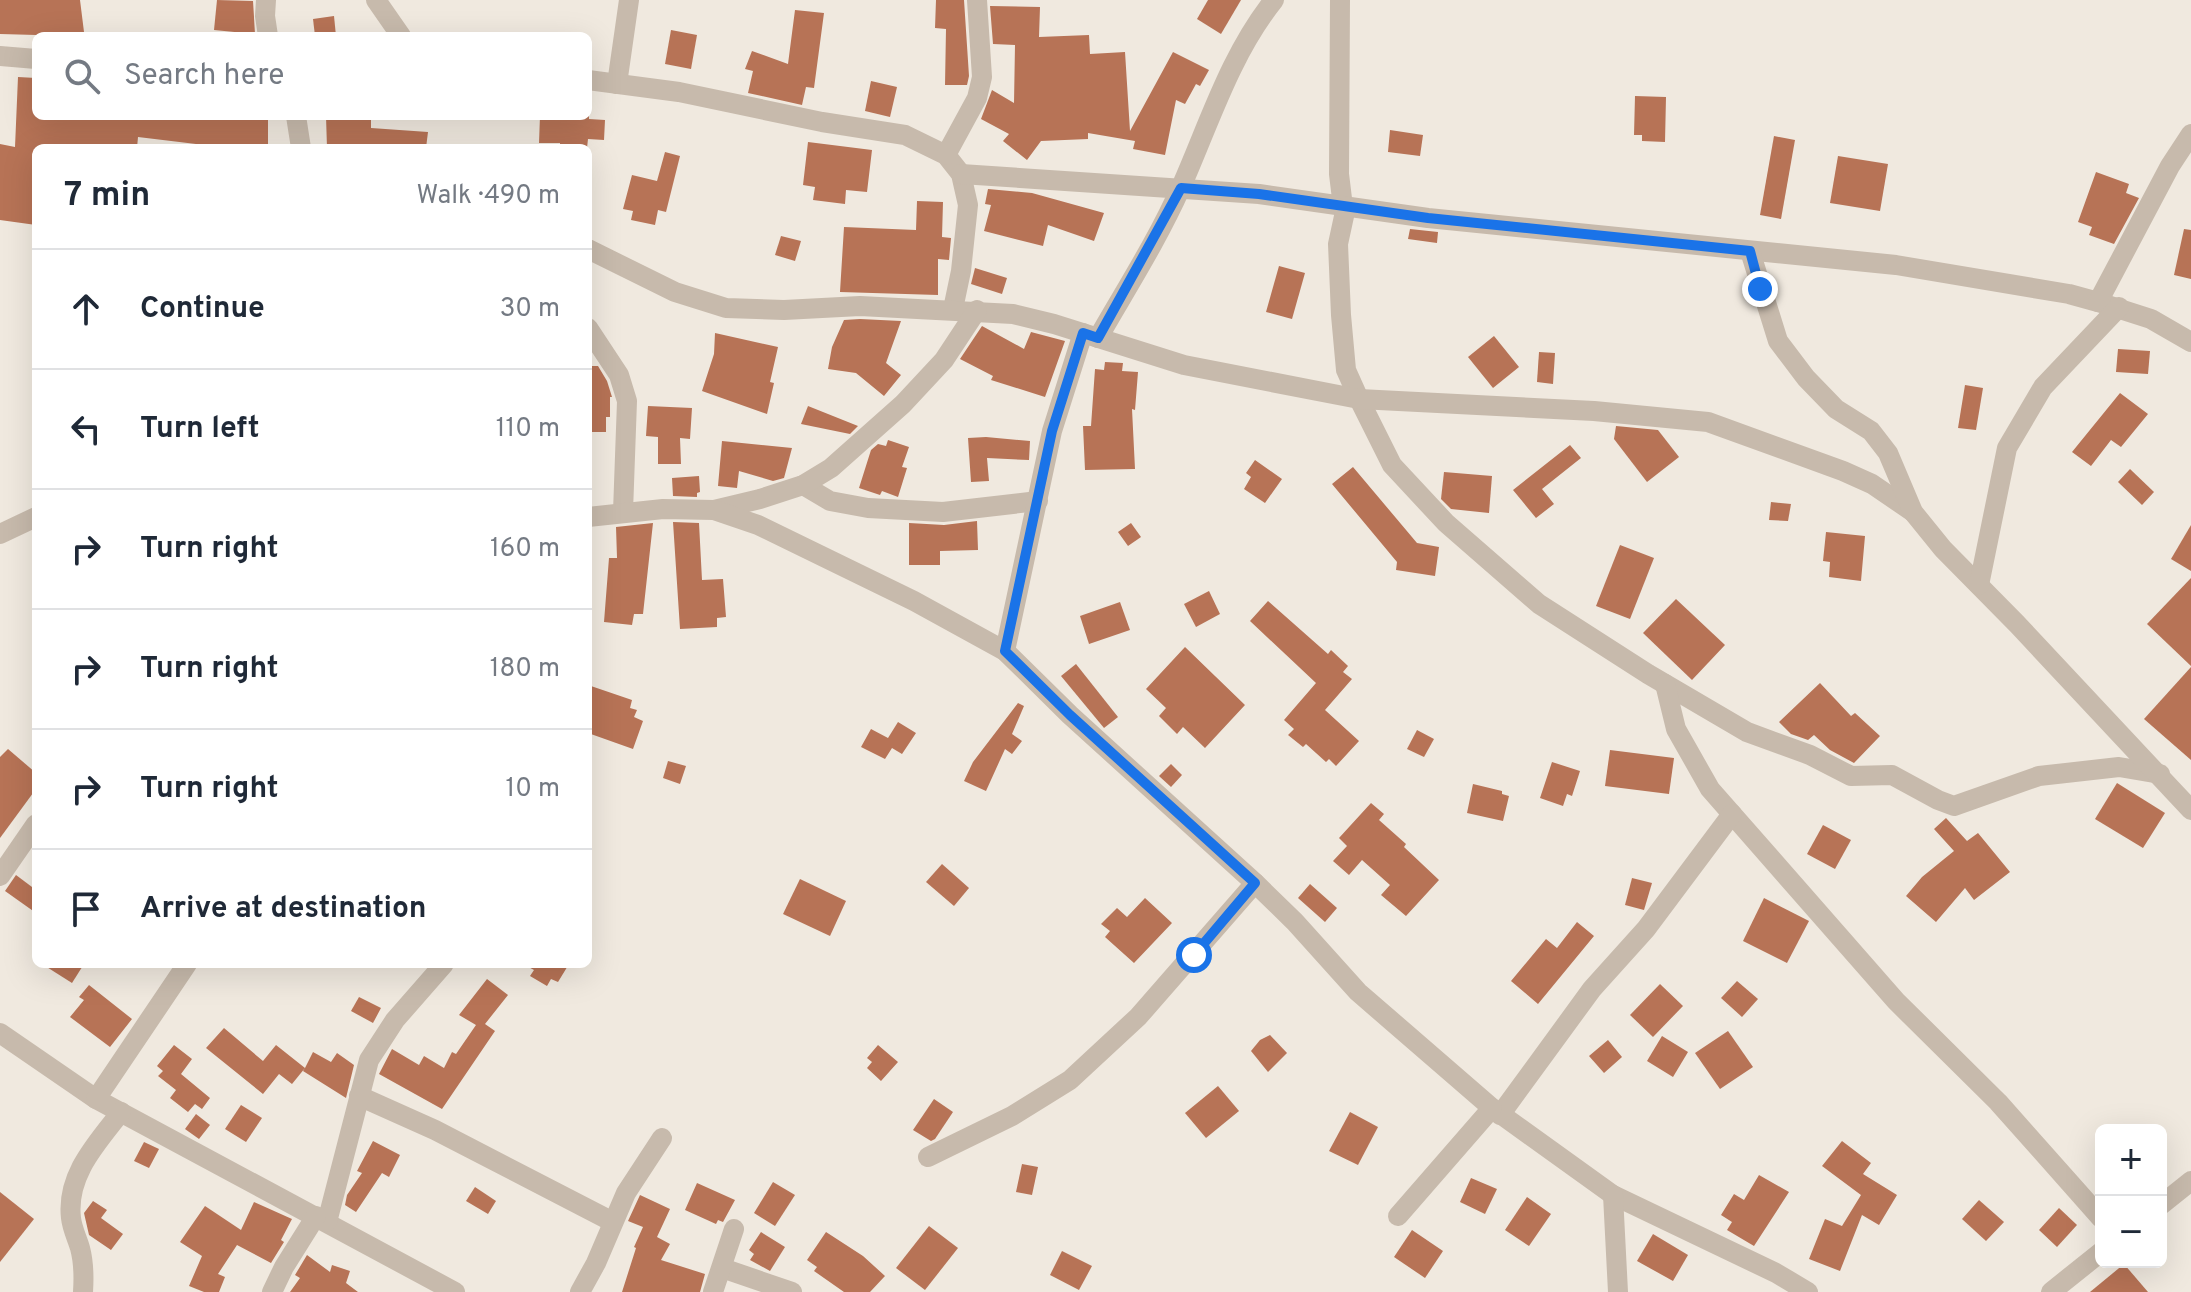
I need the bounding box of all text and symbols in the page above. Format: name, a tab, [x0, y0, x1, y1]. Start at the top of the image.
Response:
search box	[32, 32, 592, 120]
icon: search	[60, 54, 104, 98]
text: Search here	[124, 58, 284, 95]
text: 7 min	[64, 175, 150, 218]
text: Walk · 490 m	[416, 180, 560, 213]
route end	[1742, 271, 1778, 307]
icon: ahead	[64, 287, 108, 331]
text: Continue	[140, 291, 265, 328]
text: 30 m	[500, 293, 560, 326]
icon: left	[64, 407, 108, 451]
text: Turn left	[140, 411, 260, 448]
text: 110 m	[496, 413, 560, 446]
icon: right	[64, 527, 108, 571]
text: Turn right	[140, 531, 278, 568]
text: 160 m	[490, 533, 560, 566]
icon: right	[64, 647, 108, 691]
text: Turn right	[140, 651, 278, 688]
text: 180 m	[490, 653, 560, 686]
icon: right	[64, 767, 108, 811]
text: Turn right	[140, 771, 278, 808]
text: 10 m	[505, 773, 560, 806]
icon: arrive	[64, 887, 108, 931]
text: Arrive at destination	[140, 891, 426, 928]
route start	[1176, 937, 1212, 973]
map controls	[2095, 1124, 2167, 1268]
button: +	[2095, 1124, 2167, 1196]
button: −	[2095, 1196, 2167, 1268]

